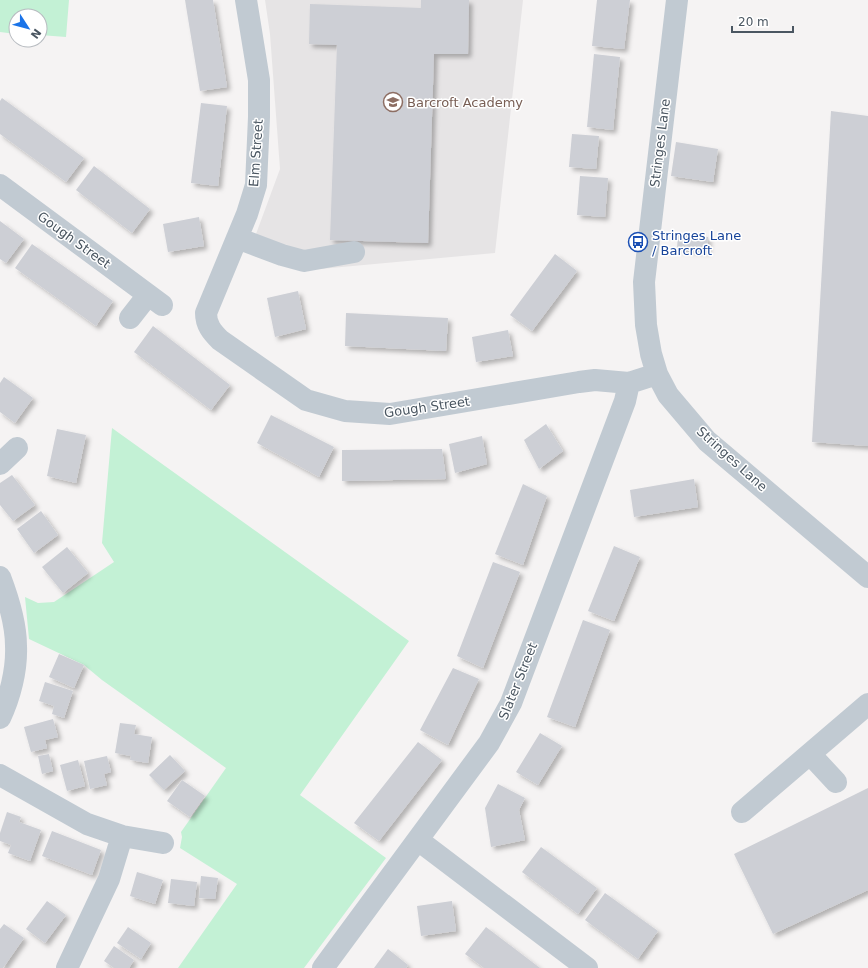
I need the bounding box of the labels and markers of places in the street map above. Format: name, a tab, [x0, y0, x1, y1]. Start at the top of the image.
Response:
school or university icon: Barcroft Academy	[382, 91, 404, 113]
place label: Barcroft Academy	[407, 95, 523, 110]
place label: Stringes Lane / Barcroft	[652, 228, 741, 258]
bus stop icon: Stringes Lane / Barcroft	[627, 231, 649, 253]

